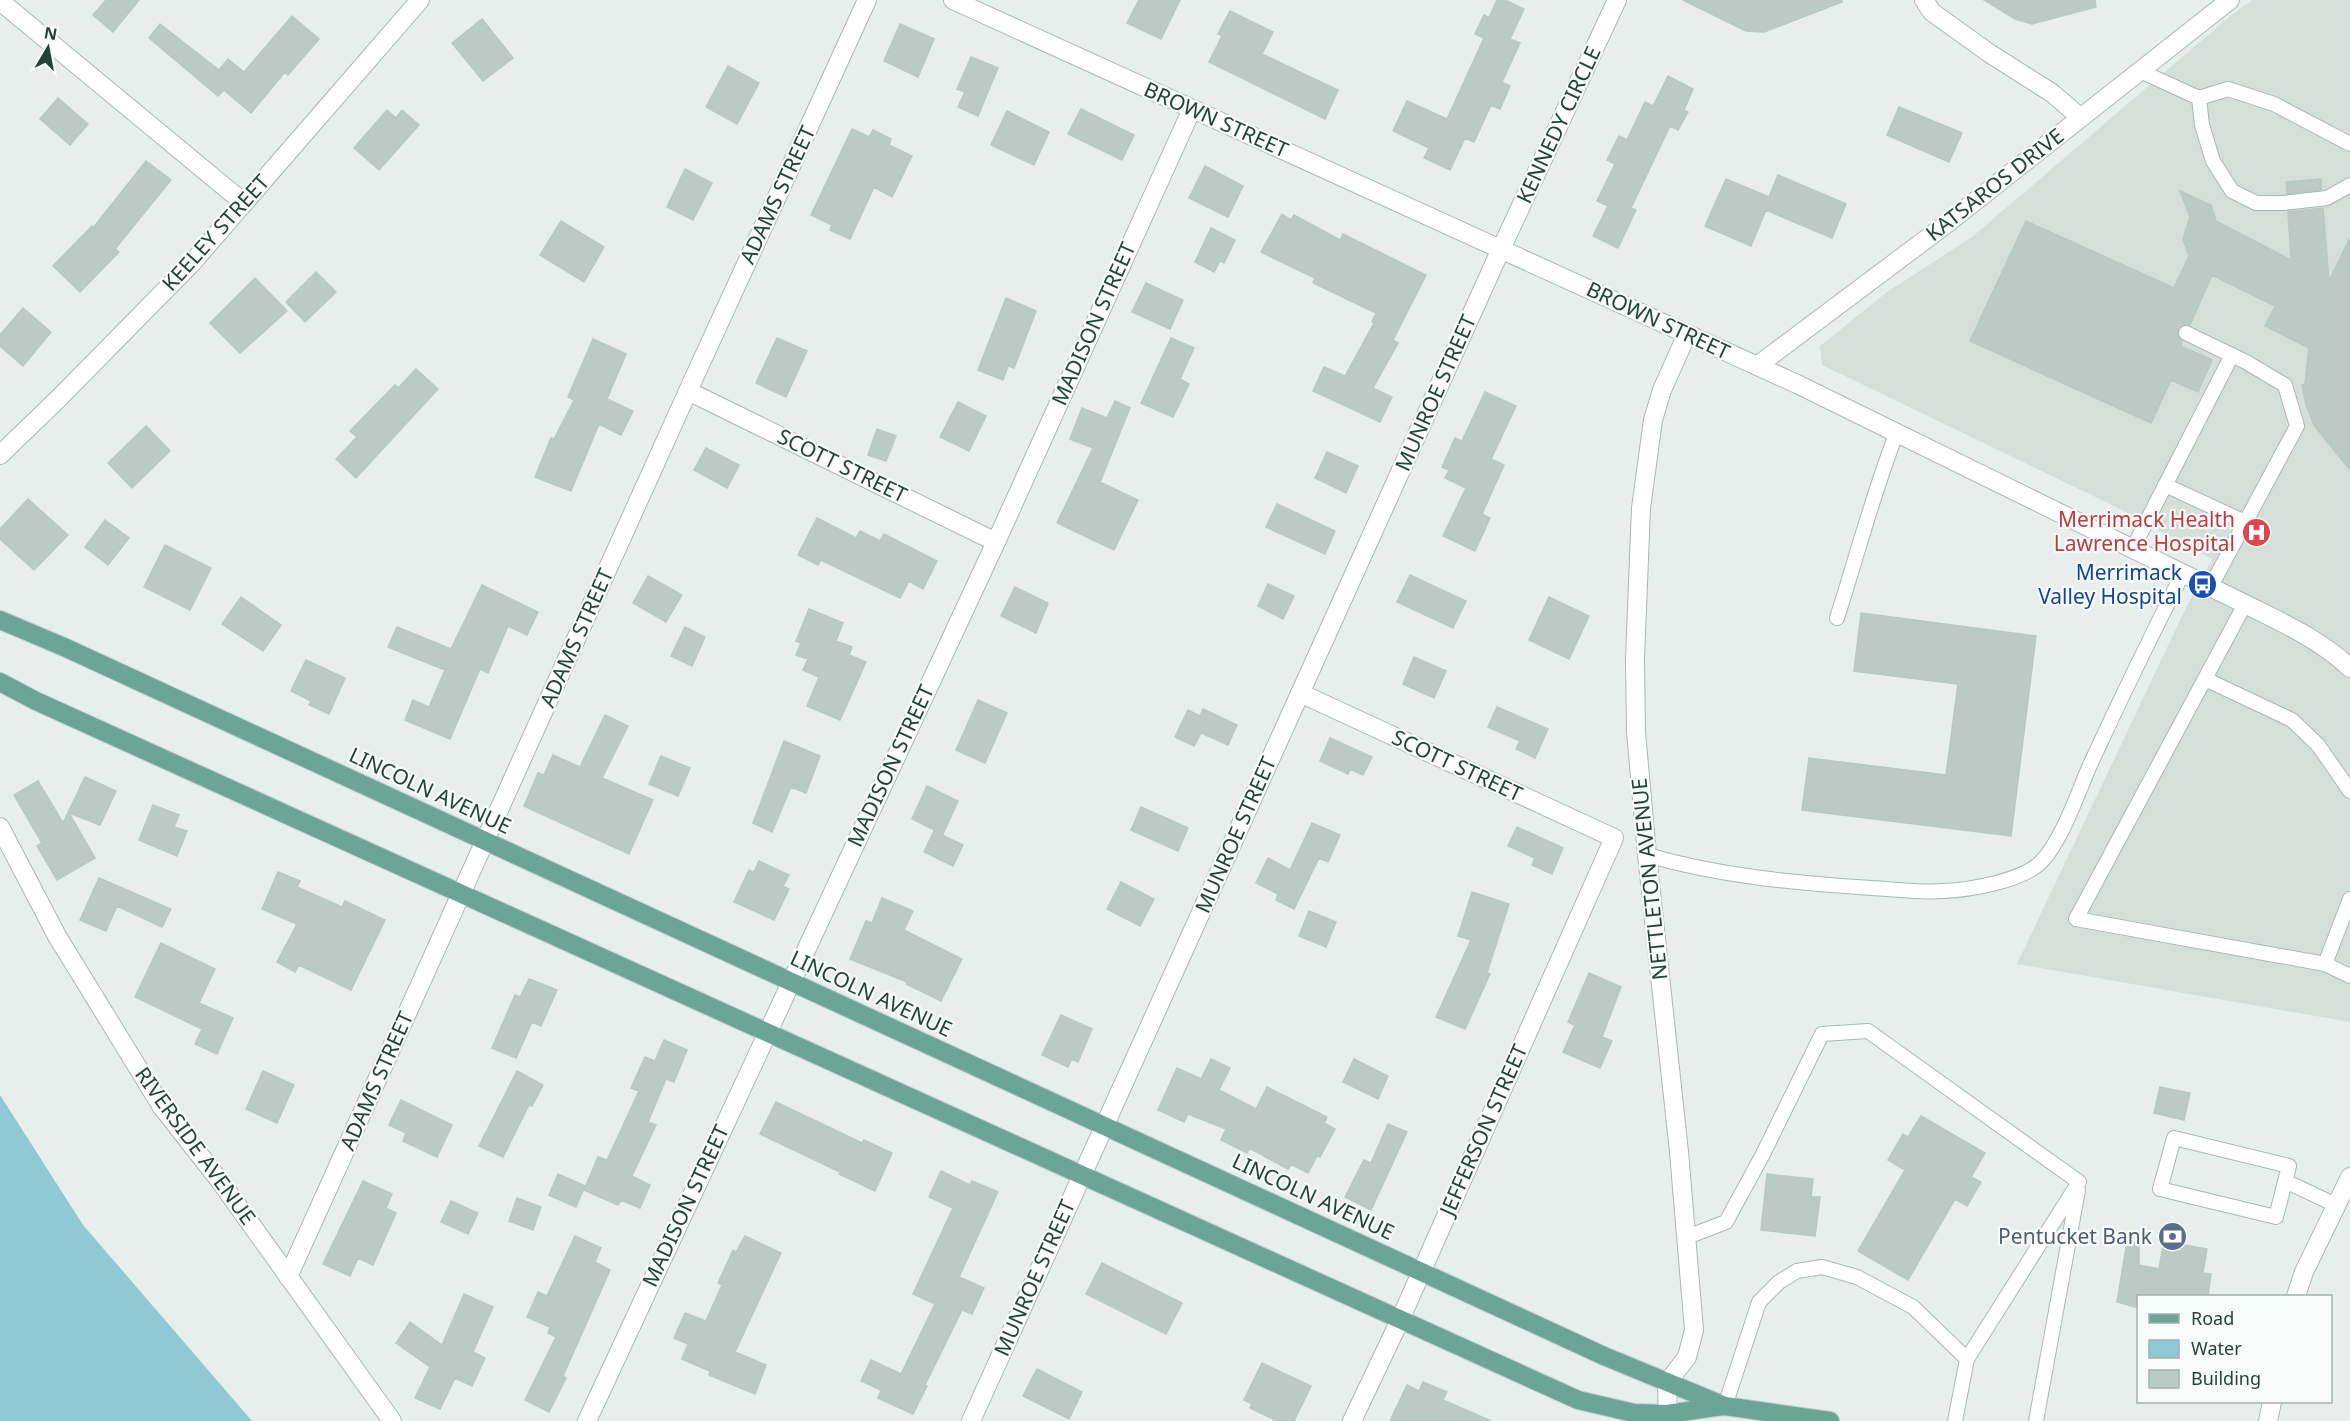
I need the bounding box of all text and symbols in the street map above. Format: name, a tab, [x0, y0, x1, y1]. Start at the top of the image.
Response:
north arrow	[18, 18, 78, 78]
text: N	[42, 21, 59, 45]
street label: KENNEDY CIRCLE	[1509, 42, 1607, 208]
street label: BROWN STREET	[1140, 75, 1293, 164]
street label: ADAMS STREET	[733, 121, 821, 268]
street label: KATSAROS DRIVE	[1920, 122, 2069, 247]
street label: KEELEY STREET	[155, 168, 275, 297]
street label: MADISON STREET	[1045, 237, 1142, 409]
street label: BROWN STREET	[1582, 275, 1735, 366]
street label: MUNROE STREET	[1388, 310, 1482, 475]
street label: SCOTT STREET	[773, 422, 912, 509]
place label: Merrimack Health Lawrence Hospital	[2054, 505, 2235, 557]
hospital icon: Merrimack Health Lawrence Hospital	[2240, 516, 2272, 548]
place label: Merrimack Valley Hospital	[2038, 558, 2183, 610]
street label: ADAMS STREET	[533, 564, 619, 711]
bus stop icon: Merrimack Valley Hospital	[2187, 569, 2219, 601]
street label: MADISON STREET	[840, 680, 940, 851]
street label: SCOTT STREET	[1388, 723, 1527, 808]
street label: LINCOLN AVENUE	[345, 740, 516, 840]
street label: MUNROE STREET	[1188, 752, 1282, 917]
street label: NETTLETON AVENUE	[1624, 777, 1674, 982]
street label: LINCOLN AVENUE	[786, 943, 957, 1043]
street label: ADAMS STREET	[333, 1007, 419, 1154]
street label: JEFFERSON STREET	[1432, 1039, 1534, 1221]
street label: RIVERSIDE AVENUE	[129, 1061, 263, 1230]
street label: MADISON STREET	[635, 1120, 735, 1291]
street label: LINCOLN AVENUE	[1228, 1146, 1399, 1246]
street label: MUNROE STREET	[987, 1195, 1081, 1360]
bank icon: Pentucket Bank	[2157, 1221, 2189, 1253]
place label: Pentucket Bank	[1998, 1222, 2153, 1250]
legend	[2137, 1295, 2332, 1403]
text: Road	[2191, 1306, 2234, 1330]
text: Water	[2191, 1336, 2242, 1360]
text: Building	[2191, 1366, 2261, 1390]

